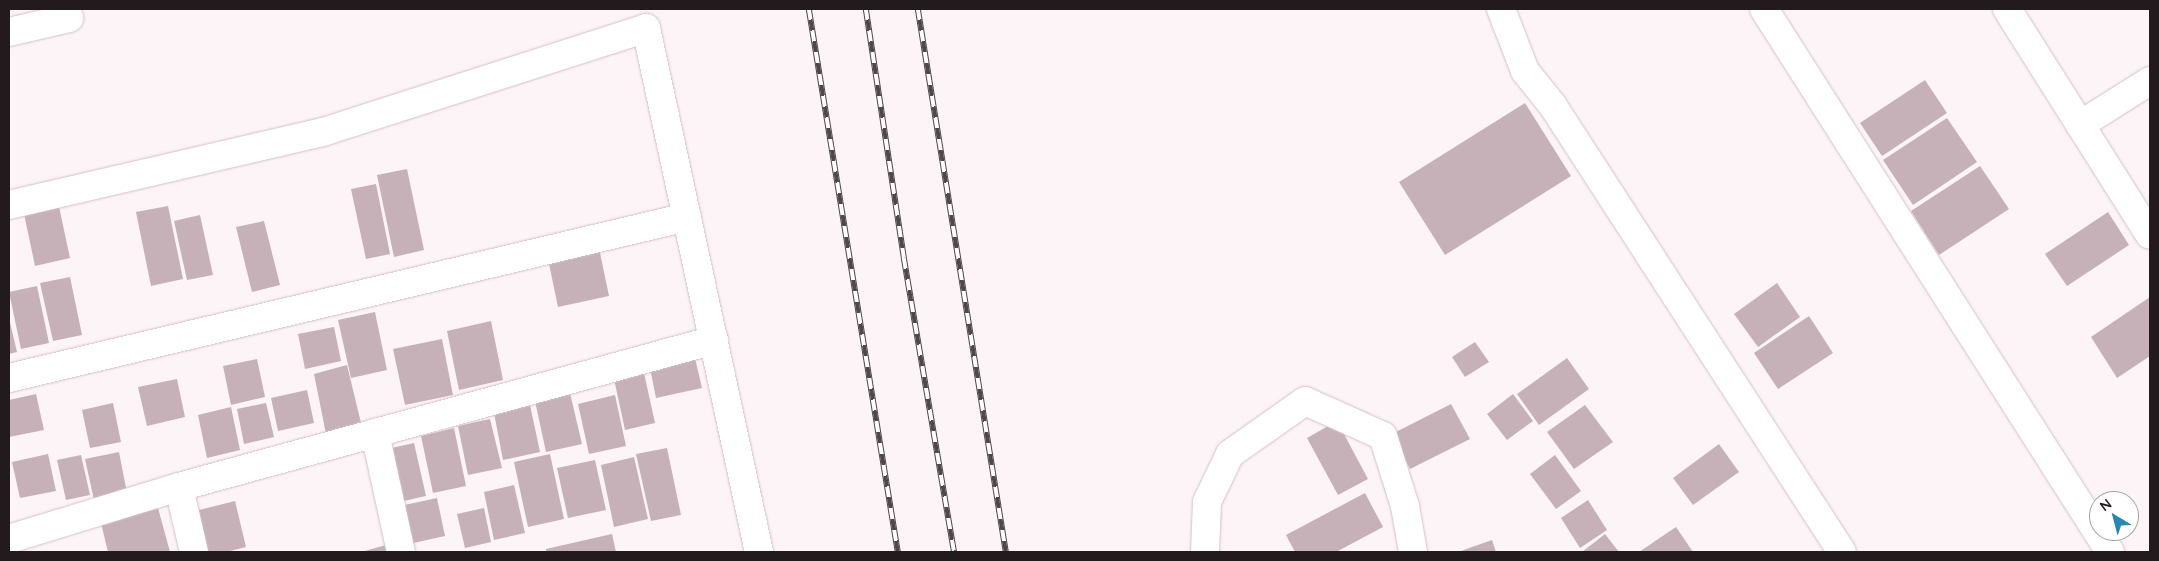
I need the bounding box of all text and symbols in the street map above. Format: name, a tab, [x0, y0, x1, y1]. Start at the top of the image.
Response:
north arrow	[2089, 491, 2139, 541]
text: N	[2096, 495, 2115, 515]

